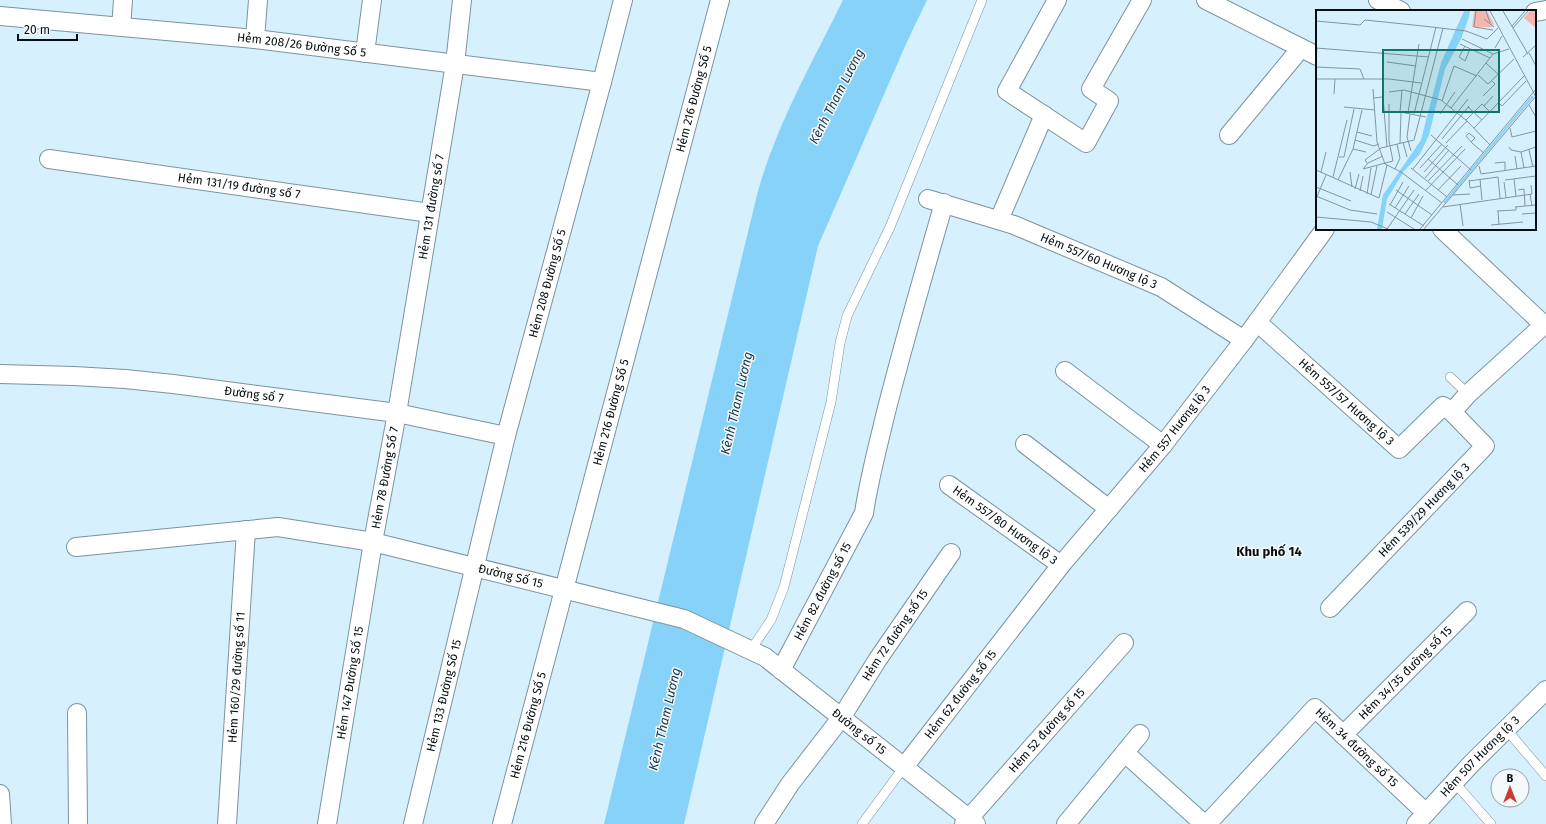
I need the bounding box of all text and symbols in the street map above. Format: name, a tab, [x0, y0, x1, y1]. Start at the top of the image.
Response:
inset map	[1316, 10, 1536, 230]
scale bar	[18, 16, 77, 42]
text: 20 m	[24, 23, 50, 37]
street label: Hẻm 208/26 Đường Số 5	[236, 30, 367, 60]
street label: Hẻm 216 Đường Số 5	[673, 44, 715, 154]
water label: Kênh Tham Lương	[806, 46, 867, 146]
street label: Hẻm 131 đường số 7	[416, 153, 447, 260]
street label: Hẻm 131/19 đường số 7	[177, 170, 301, 202]
street label: Hẻm 208 Đường Số 5	[526, 228, 569, 339]
street label: Hẻm 557/60 Hương lộ 3	[1038, 230, 1159, 292]
water label: Kênh Tham Lương	[717, 350, 756, 456]
street label: Hẻm 557/57 Hương lộ 3	[1296, 356, 1397, 448]
street label: Hẻm 216 Đường Số 5	[590, 357, 632, 467]
street label: Hẻm 557 Hương lộ 3	[1136, 383, 1213, 475]
street label: Đường số 7	[223, 384, 284, 405]
street label: Hẻm 78 Đường Số 7	[369, 426, 401, 530]
street label: Hẻm 539/29 Hương lộ 3	[1375, 460, 1473, 560]
street label: Hẻm 557/80 Hương lộ 3	[950, 483, 1060, 567]
street label: Hẻm 82 đường số 15	[791, 540, 854, 643]
district label: Khu phố 14	[1236, 543, 1302, 559]
street label: Đường Số 15	[477, 561, 545, 591]
street label: Hẻm 72 đường số 15	[859, 587, 931, 683]
street label: Hẻm 160/29 đường số 11	[225, 611, 248, 743]
street label: Hẻm 34/35 đường số 15	[1356, 623, 1455, 722]
street label: Hẻm 147 Đường Số 15	[334, 625, 366, 740]
street label: Hẻm 133 Đường Số 15	[424, 638, 464, 753]
street label: Hẻm 62 đường số 15	[922, 647, 999, 741]
water label: Kênh Tham Lương	[645, 666, 684, 772]
street label: Hẻm 216 Đường Số 5	[507, 670, 549, 780]
street label: Hẻm 52 đường số 15	[1006, 685, 1088, 775]
street label: Hẻm 34 đường số 15	[1313, 705, 1401, 790]
street label: Đường số 15	[829, 706, 889, 757]
street label: Hẻm 507 Hương lộ 3	[1437, 713, 1522, 800]
north arrow	[1490, 768, 1530, 808]
text: B	[1507, 772, 1514, 785]

